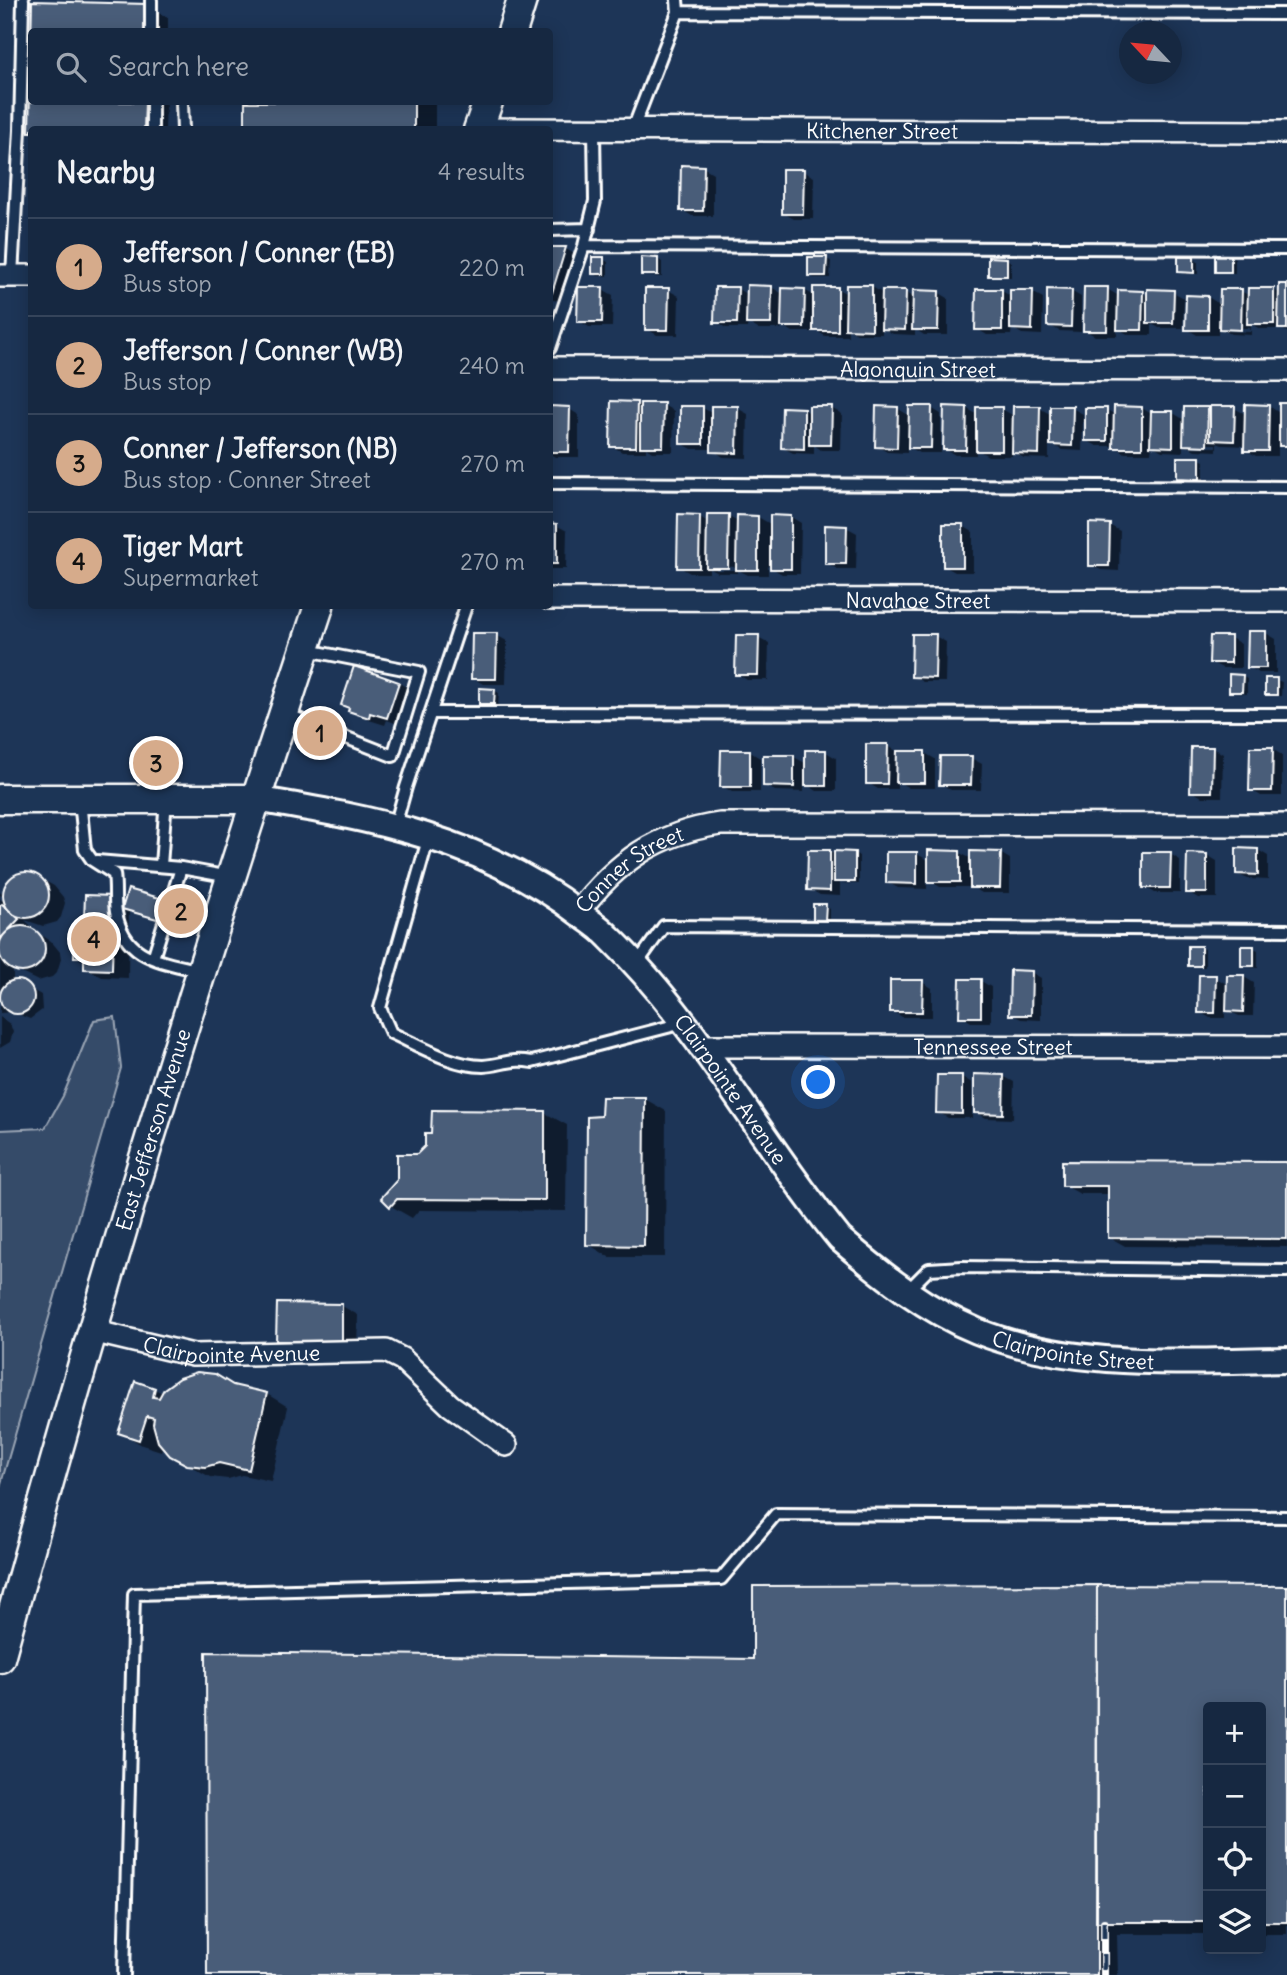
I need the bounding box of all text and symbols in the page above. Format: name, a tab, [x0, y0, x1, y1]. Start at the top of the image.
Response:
north arrow	[1119, 21, 1182, 84]
search box	[28, 28, 553, 105]
icon: search	[52, 48, 90, 86]
text: Search here	[108, 50, 249, 83]
street label: Kitchener Street	[806, 117, 958, 144]
text: Nearby	[56, 153, 156, 191]
text: 4 results	[438, 157, 525, 186]
text: Jefferson / Conner (EB)	[123, 236, 394, 269]
text: 1	[74, 253, 84, 282]
text: 220 m	[459, 253, 525, 282]
text: Bus stop	[123, 269, 212, 298]
text: Jefferson / Conner (WB)	[123, 334, 403, 367]
text: 2	[73, 351, 85, 380]
text: 240 m	[459, 351, 525, 380]
street label: Algonquin Street	[840, 355, 996, 383]
text: Bus stop	[123, 367, 212, 396]
text: Conner / Jefferson (NB)	[123, 432, 397, 465]
text: 3	[72, 449, 86, 478]
text: 270 m	[460, 449, 525, 478]
text: Bus stop · Conner Street	[123, 465, 371, 494]
text: Tiger Mart	[123, 530, 243, 563]
text: 4	[72, 547, 86, 576]
text: 270 m	[460, 547, 525, 576]
text: Supermarket	[123, 563, 259, 592]
street label: Navahoe Street	[846, 586, 990, 614]
pin: 1	[297, 707, 343, 759]
pin: 3	[133, 737, 179, 789]
street label: Conner Street	[569, 820, 687, 918]
pin: 2	[158, 885, 204, 937]
pin: 4	[71, 913, 117, 965]
street label: Clairpointe Avenue	[669, 1008, 793, 1170]
street label: East Jefferson Avenue	[109, 1025, 196, 1234]
street label: Tennessee Street	[913, 1033, 1073, 1060]
your location	[801, 1065, 835, 1099]
street label: Clairpointe Street	[989, 1324, 1154, 1375]
street label: Clairpointe Avenue	[140, 1330, 320, 1369]
map controls	[1203, 1702, 1266, 1954]
button: +	[1203, 1702, 1266, 1765]
button: −	[1203, 1765, 1266, 1828]
button: locate	[1203, 1828, 1266, 1891]
button: layers	[1203, 1891, 1266, 1954]

